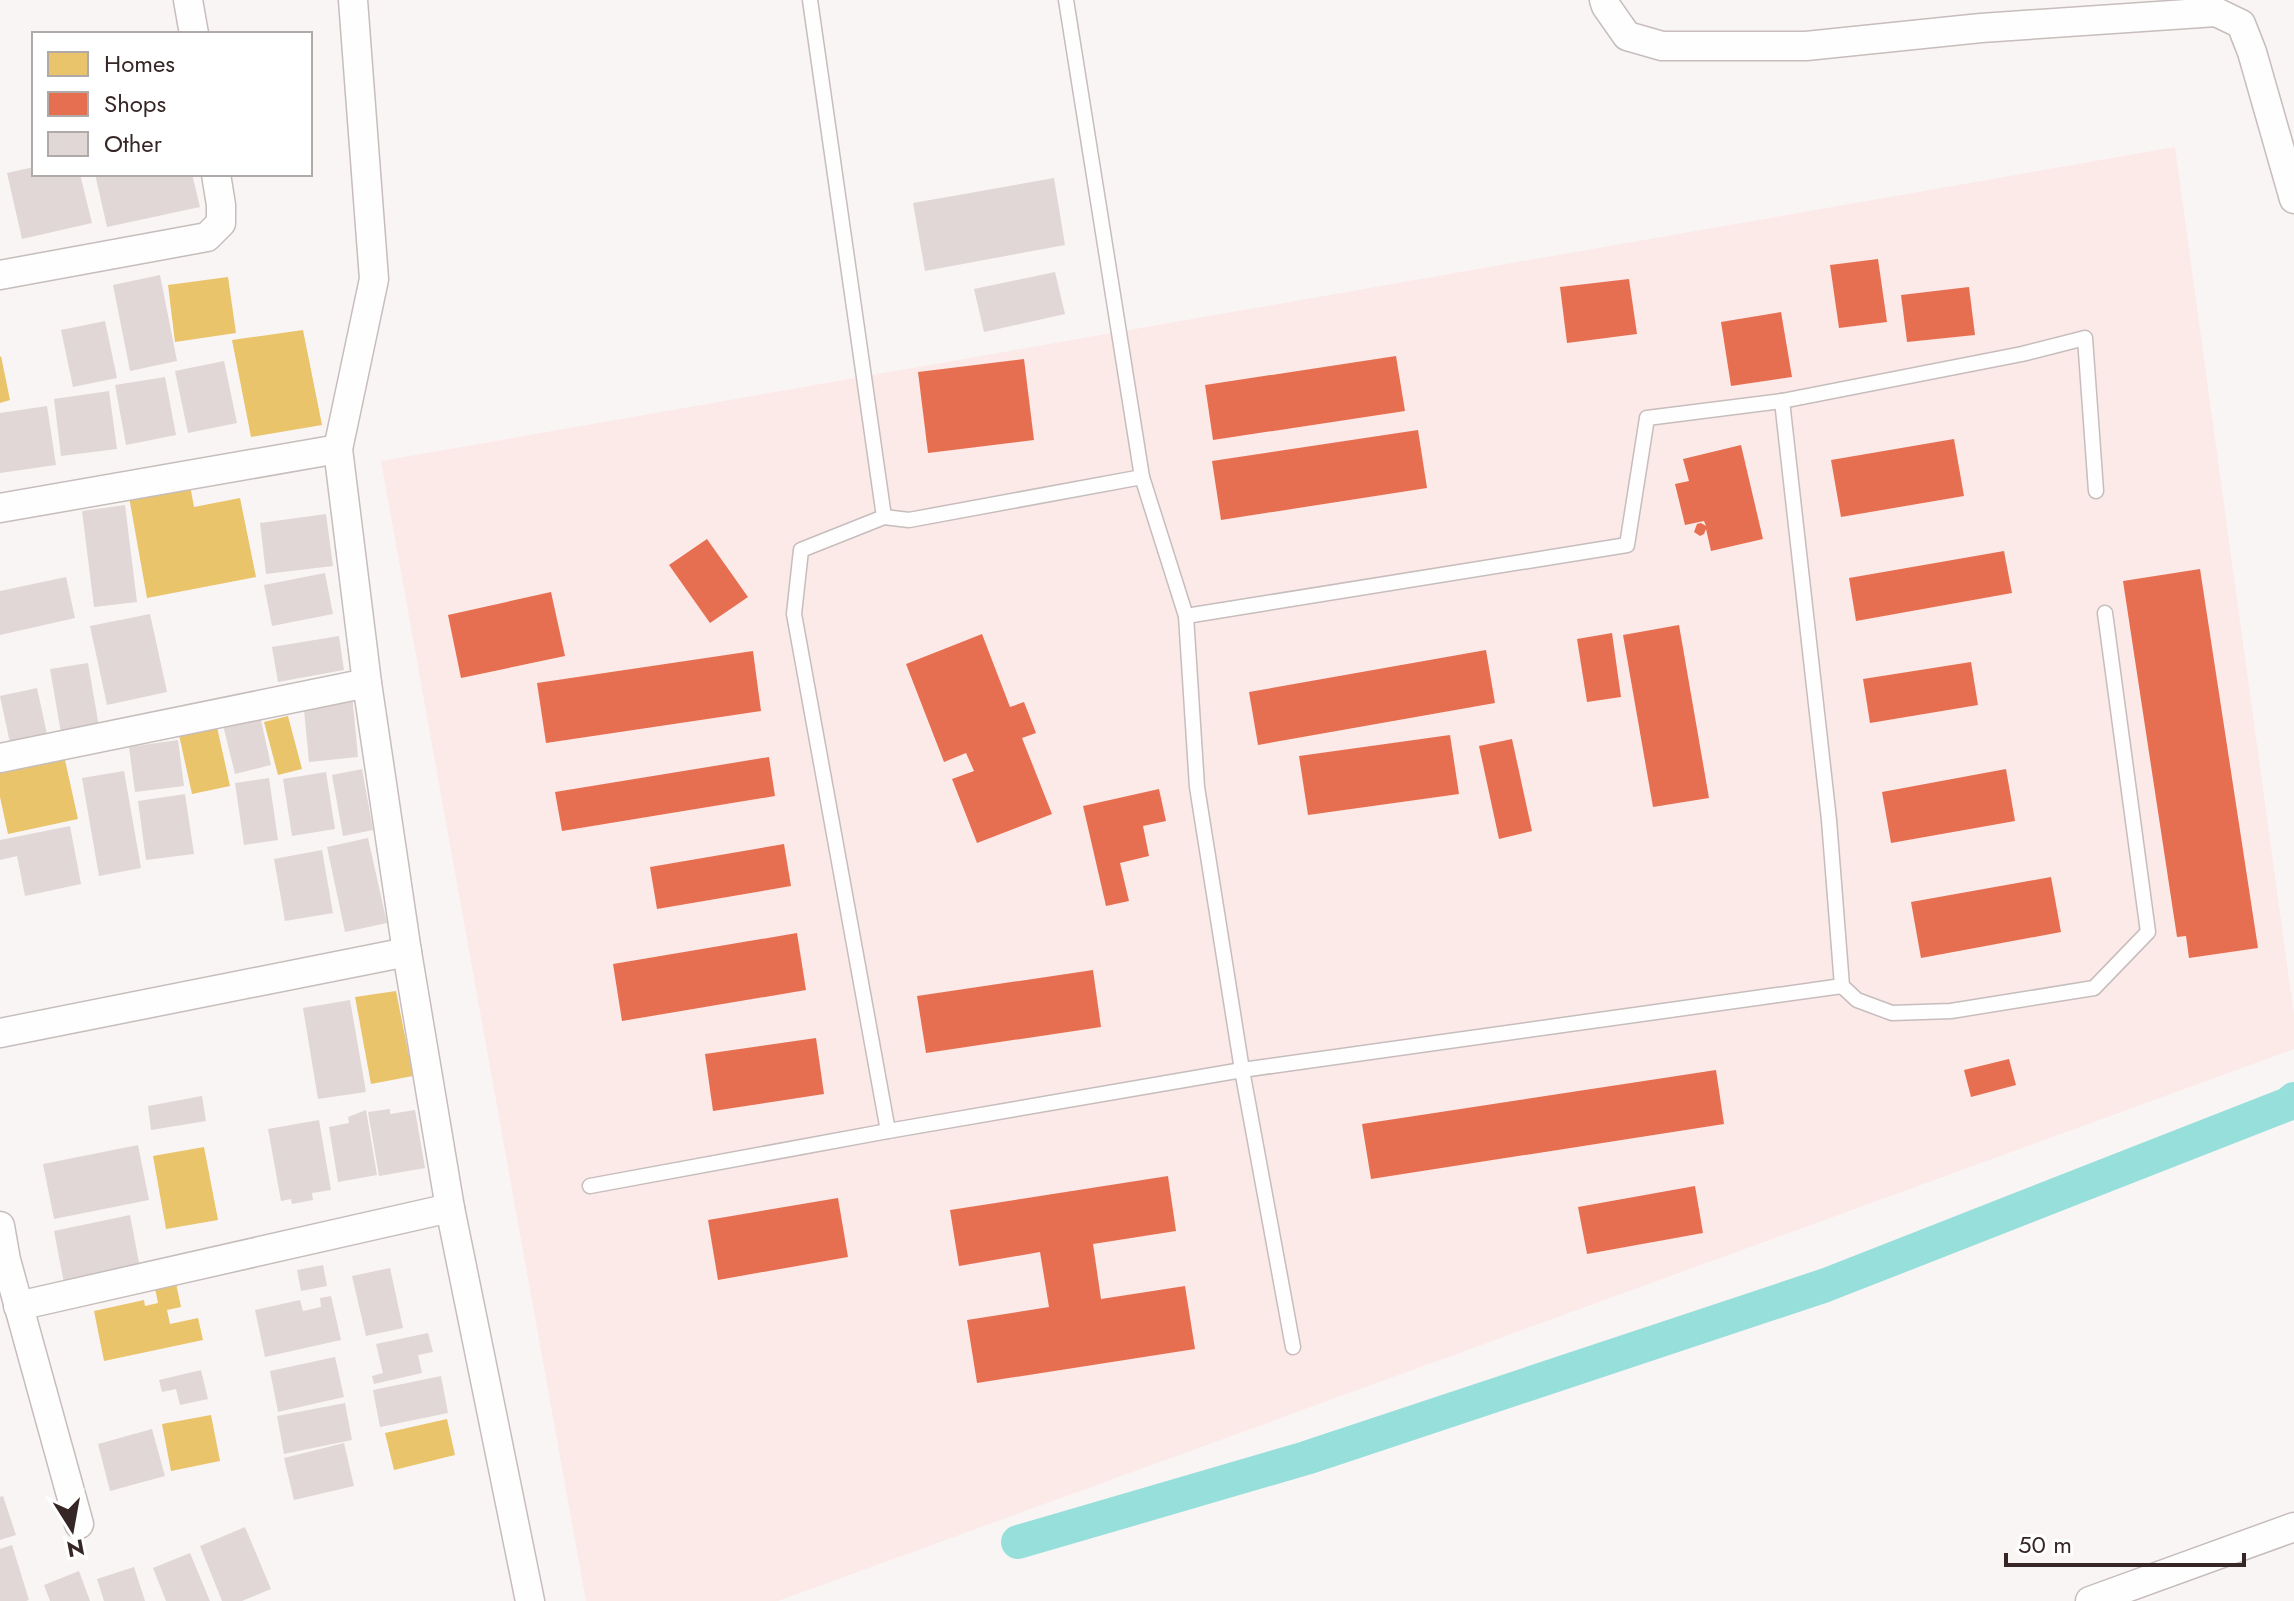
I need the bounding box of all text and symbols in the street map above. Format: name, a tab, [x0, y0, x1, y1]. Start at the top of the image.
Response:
legend	[32, 32, 312, 176]
text: Homes	[104, 46, 175, 81]
text: Shops	[104, 86, 166, 121]
text: Other	[104, 126, 163, 161]
north arrow	[32, 1489, 112, 1569]
scale bar	[2006, 1517, 2244, 1567]
text: 50 m	[2018, 1527, 2072, 1562]
text: N	[64, 1531, 87, 1566]

